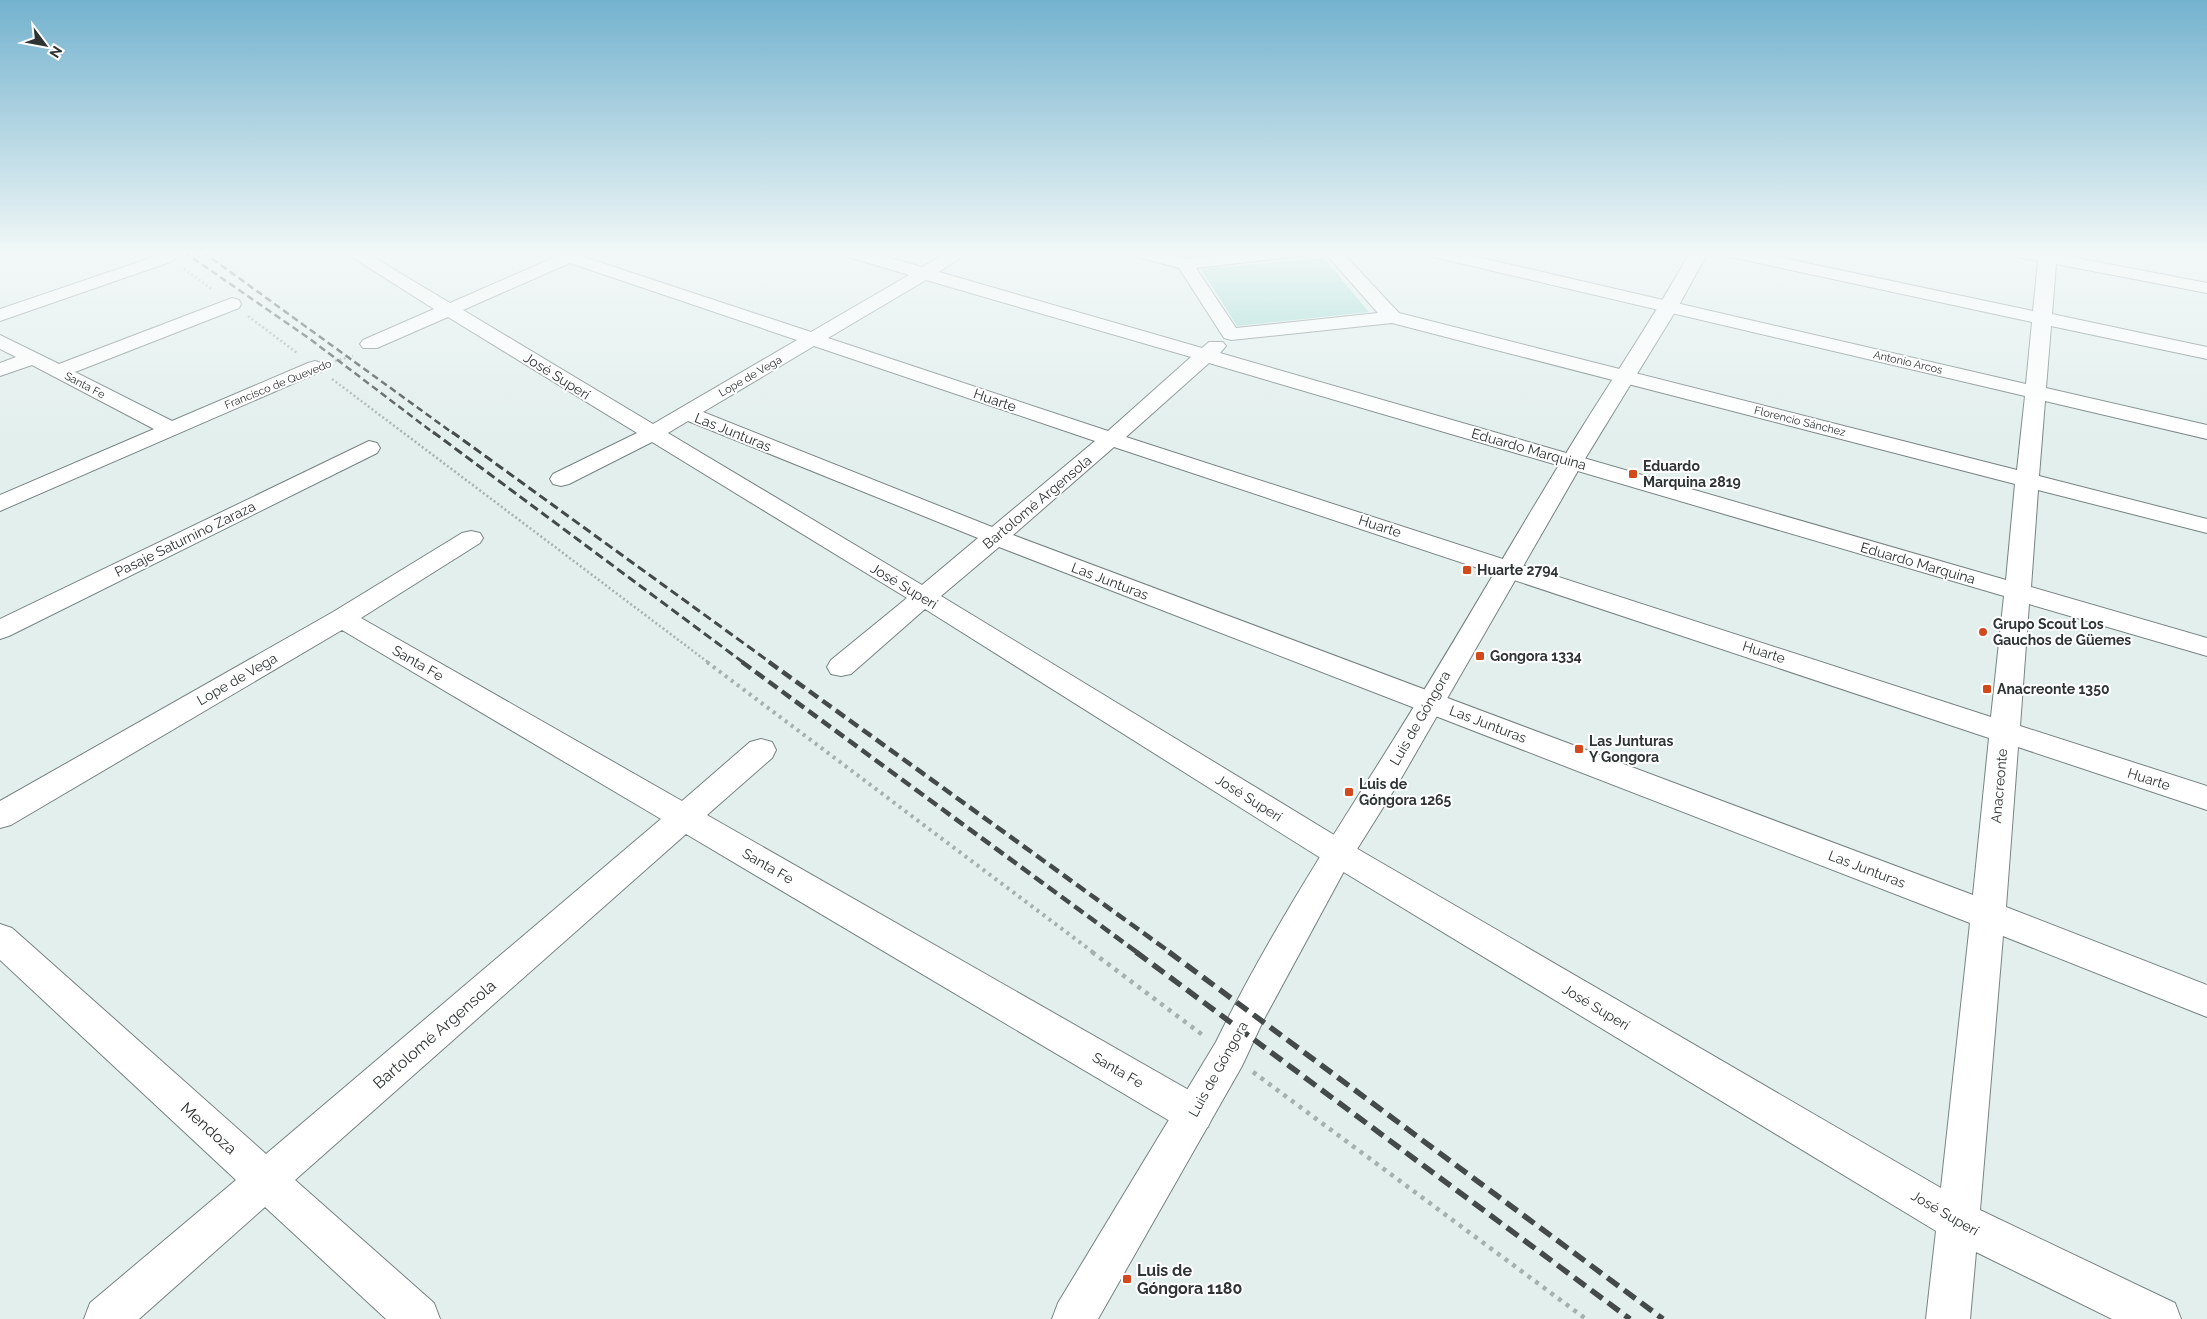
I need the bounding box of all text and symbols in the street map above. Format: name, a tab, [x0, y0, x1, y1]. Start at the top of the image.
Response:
north arrow	[20, 20, 70, 70]
text: N	[46, 43, 66, 61]
street label: Antonio Arcos	[1872, 348, 1944, 377]
street label: José Superí	[521, 349, 594, 403]
street label: Lope de Vega	[716, 353, 784, 400]
street label: Francisco de Quevedo	[223, 357, 334, 412]
street label: Santa Fe	[62, 369, 108, 402]
street label: Huarte	[972, 385, 1018, 415]
street label: Florencio Sánchez	[1753, 404, 1847, 439]
street label: Las Junturas	[692, 409, 774, 455]
street label: Eduardo Marquina	[1470, 425, 1588, 473]
street label: Bartolomé Argensola	[979, 452, 1095, 552]
place label: Eduardo Marquina 2819	[1643, 458, 1741, 490]
marker: Eduardo Marquina 2819	[1627, 468, 1639, 480]
street label: Pasaje Saturnino Zaraza	[112, 498, 258, 580]
street label: Huarte	[1357, 512, 1403, 540]
street label: Eduardo Marquina	[1859, 539, 1977, 587]
street label: Las Junturas	[1069, 559, 1151, 603]
street label: José Superí	[868, 560, 941, 613]
place label: Huarte 2794	[1477, 562, 1559, 578]
marker: Huarte 2794	[1461, 564, 1473, 576]
place label: Grupo Scout Los Gauchos de Güemes	[1993, 616, 2131, 648]
marker: Grupo Scout Los Gauchos de Güemes	[1977, 626, 1989, 638]
street label: Huarte	[1741, 638, 1787, 666]
street label: Santa Fe	[390, 642, 446, 684]
place label: Gongora 1334	[1490, 648, 1582, 664]
street label: Lope de Vega	[194, 650, 280, 708]
marker: Gongora 1334	[1474, 650, 1486, 662]
street label: Luis de Góngora	[1386, 668, 1454, 768]
place label: Anacreonte 1350	[1997, 681, 2110, 697]
marker: Anacreonte 1350	[1981, 683, 1993, 695]
street label: Las Junturas	[1447, 702, 1529, 746]
place label: Las Junturas Y Gongora	[1589, 733, 1673, 765]
marker: Las Junturas Y Gongora	[1573, 743, 1585, 755]
street label: Anacreonte	[1988, 748, 2010, 824]
street label: Huarte	[2126, 765, 2172, 793]
street label: José Superí	[1213, 771, 1286, 825]
place label: Luis de Góngora 1265	[1359, 776, 1452, 808]
marker: Luis de Góngora 1265	[1343, 786, 1355, 798]
street label: Santa Fe	[740, 845, 796, 887]
street label: Las Junturas	[1826, 847, 1908, 891]
street label: Bartolomé Argensola	[369, 976, 500, 1093]
street label: José Superí	[1560, 981, 1633, 1034]
street label: Luis de Góngora	[1185, 1019, 1251, 1119]
street label: Santa Fe	[1090, 1049, 1146, 1091]
street label: Mendoza	[177, 1098, 240, 1158]
street label: José Superí	[1908, 1187, 1982, 1239]
place label: Luis de Góngora 1180	[1137, 1261, 1242, 1298]
marker: Luis de Góngora 1180	[1121, 1273, 1133, 1285]

